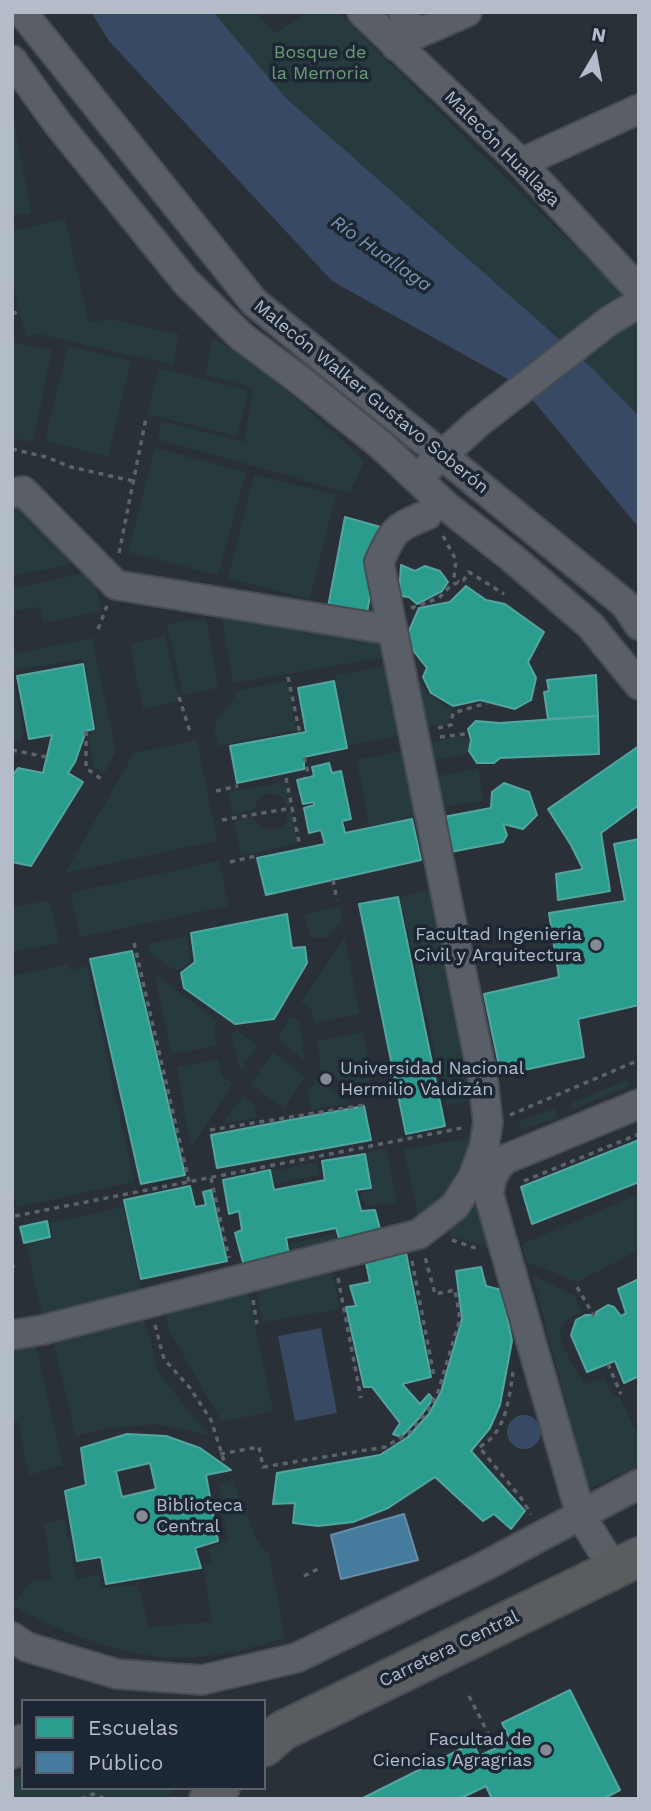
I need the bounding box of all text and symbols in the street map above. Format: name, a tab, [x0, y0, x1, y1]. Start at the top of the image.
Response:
north arrow	[560, 21, 630, 91]
text: N	[590, 22, 608, 47]
park label: Bosque de la Memoria	[271, 42, 369, 84]
street label: Malecón Huallaga	[440, 87, 564, 211]
water label: Río Huallaga	[326, 211, 436, 297]
street label: Malecón Walker Gustavo Soberón	[249, 296, 493, 498]
place label: Facultad Ingenieria Civil y Arquitectura	[414, 924, 582, 967]
marker: Facultad Ingenieria Civil y Arquitectura	[588, 937, 604, 953]
place label: Universidad Nacional Hermilio Valdizán	[340, 1058, 524, 1100]
marker: Universidad Nacional Hermilio Valdizán	[318, 1071, 334, 1087]
place label: Biblioteca Central	[156, 1495, 243, 1538]
marker: Biblioteca Central	[134, 1508, 150, 1524]
street label: Carretera Central	[376, 1606, 522, 1692]
legend	[21, 1699, 266, 1790]
text: Escuelas	[88, 1715, 179, 1740]
place label: Facultad de Ciencias Agragrias	[373, 1729, 532, 1772]
marker: Facultad de Ciencias Agragrias	[538, 1742, 554, 1758]
text: Público	[88, 1750, 163, 1775]

